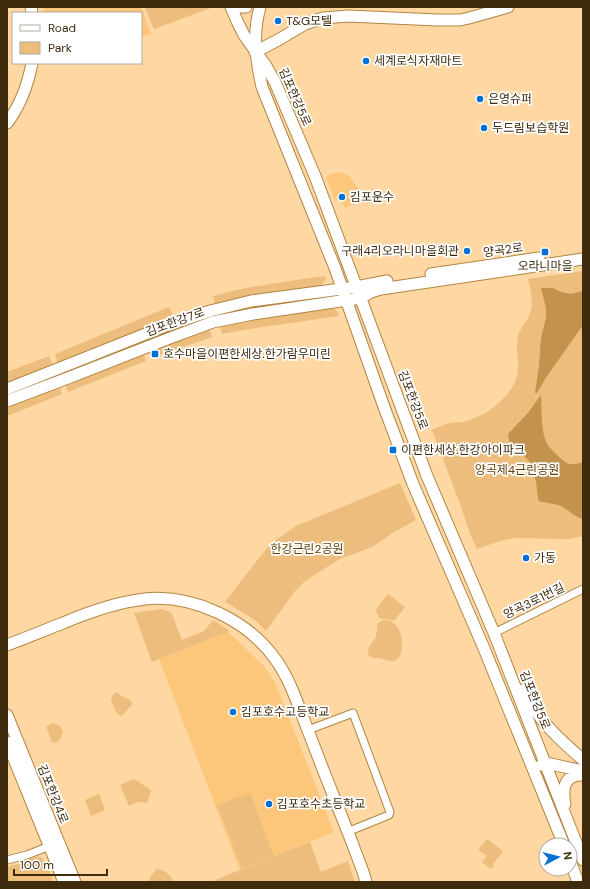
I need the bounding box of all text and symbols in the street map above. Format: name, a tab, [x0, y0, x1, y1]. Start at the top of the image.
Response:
legend	[12, 12, 142, 64]
place label: T&G모텔	[286, 13, 332, 29]
marker: T&G모텔	[273, 16, 283, 26]
text: Road	[48, 20, 76, 36]
text: Park	[48, 40, 72, 56]
place label: 세계로식자재마트	[374, 53, 462, 69]
marker: 세계로식자재마트	[361, 56, 371, 66]
street label: 김포한강5로	[275, 65, 315, 129]
place label: 은영슈퍼	[488, 91, 532, 107]
marker: 은영슈퍼	[475, 94, 485, 104]
place label: 두드림보습학원	[492, 120, 569, 136]
marker: 두드림보습학원	[479, 123, 489, 133]
place label: 김포운수	[350, 189, 394, 205]
marker: 김포운수	[337, 192, 347, 202]
street label: 양곡2로	[482, 239, 524, 261]
place label: 구래4리오라니마을회관	[341, 243, 459, 259]
marker: 구래4리오라니마을회관	[462, 246, 472, 256]
marker: 오라니마을	[540, 247, 550, 257]
place label: 오라니마을	[517, 258, 573, 274]
street label: 김포한강7로	[143, 304, 207, 340]
place label: 호수마을이편한세상.한가람우미린	[163, 346, 331, 362]
marker: 호수마을이편한세상.한가람우미린	[150, 349, 160, 359]
street label: 김포한강5로	[394, 368, 432, 432]
place label: 이편한세상.한강아이파크	[401, 442, 525, 458]
marker: 이편한세상.한강아이파크	[388, 445, 398, 455]
park label: 양곡제4근린공원	[475, 462, 559, 478]
park label: 한강근린2공원	[270, 541, 344, 557]
place label: 가동	[534, 550, 556, 566]
marker: 가동	[521, 553, 531, 563]
street label: 양곡3로1번길	[501, 579, 567, 623]
street label: 김포한강5로	[516, 668, 554, 732]
place label: 김포호수고등학교	[241, 704, 329, 720]
marker: 김포호수고등학교	[228, 707, 238, 717]
street label: 김포한강4로	[34, 762, 72, 826]
place label: 김포호수초등학교	[277, 796, 365, 812]
marker: 김포호수초등학교	[264, 799, 274, 809]
north arrow	[538, 837, 578, 877]
scale bar	[14, 851, 107, 877]
text: N	[560, 851, 575, 861]
text: 100 m	[20, 857, 54, 873]

